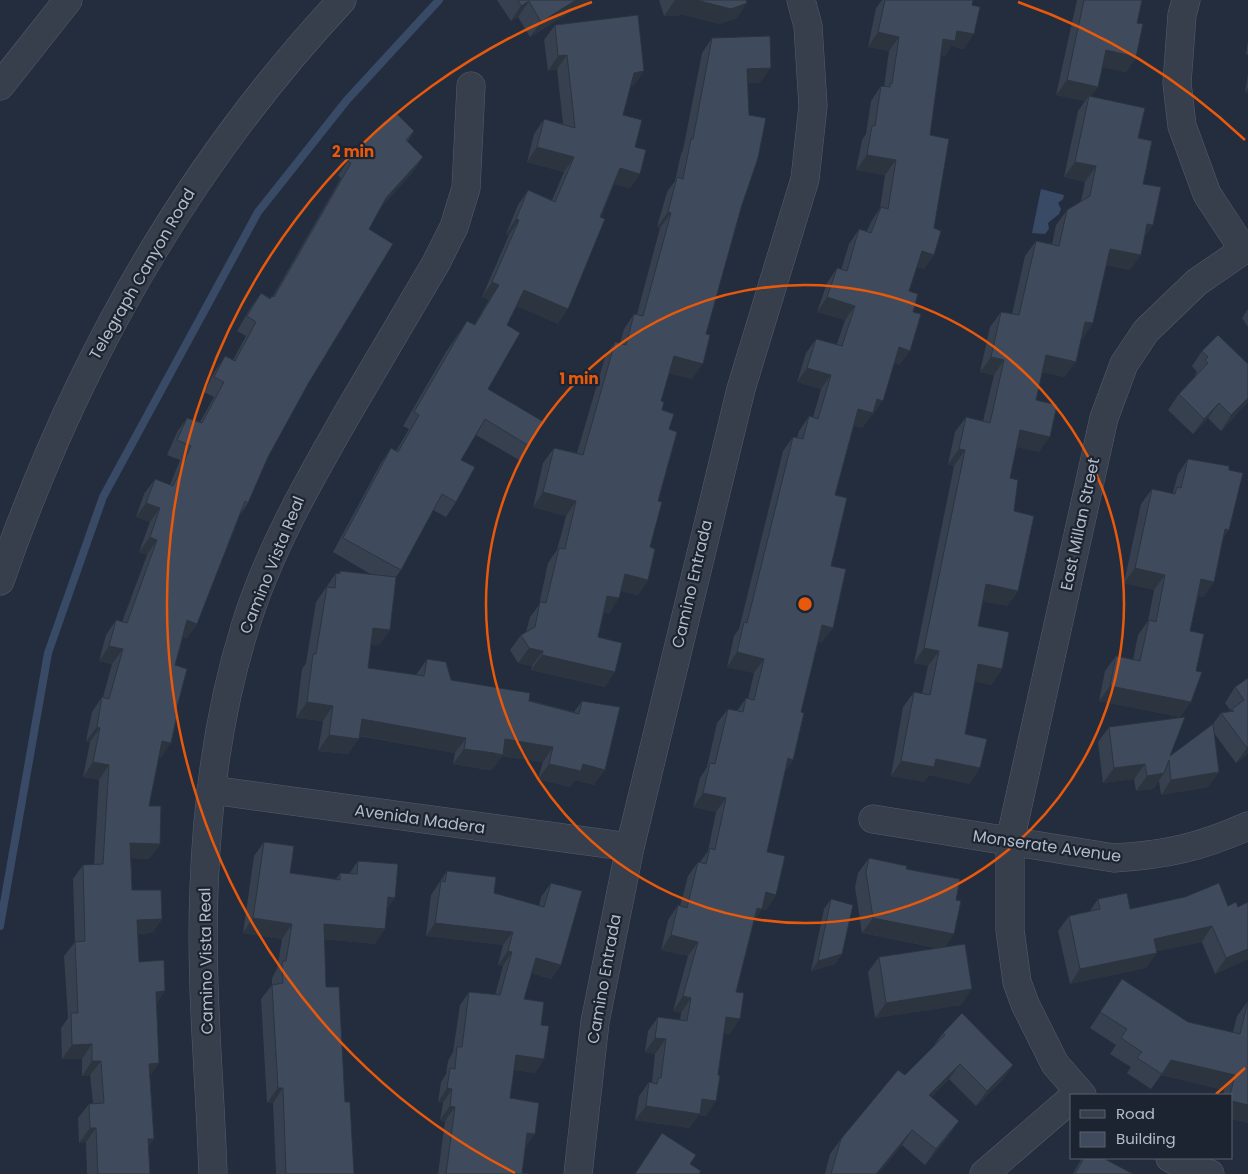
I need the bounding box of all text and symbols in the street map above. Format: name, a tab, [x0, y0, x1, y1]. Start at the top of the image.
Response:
text: 2 min	[332, 141, 374, 162]
street label: Telegraph Canyon Road	[84, 184, 200, 364]
text: 1 min	[559, 368, 599, 389]
street label: East Millan Street	[1055, 455, 1105, 593]
street label: Camino Vista Real	[234, 493, 310, 637]
street label: Camino Entrada	[666, 518, 718, 650]
centre of rings	[796, 595, 814, 613]
street label: Avenida Madera	[353, 798, 487, 840]
street label: Monserate Avenue	[971, 824, 1123, 868]
street label: Camino Vista Real	[193, 887, 219, 1035]
street label: Camino Entrada	[581, 912, 627, 1046]
legend	[1070, 1094, 1233, 1159]
text: Road	[1116, 1103, 1155, 1124]
text: Building	[1116, 1128, 1176, 1149]

